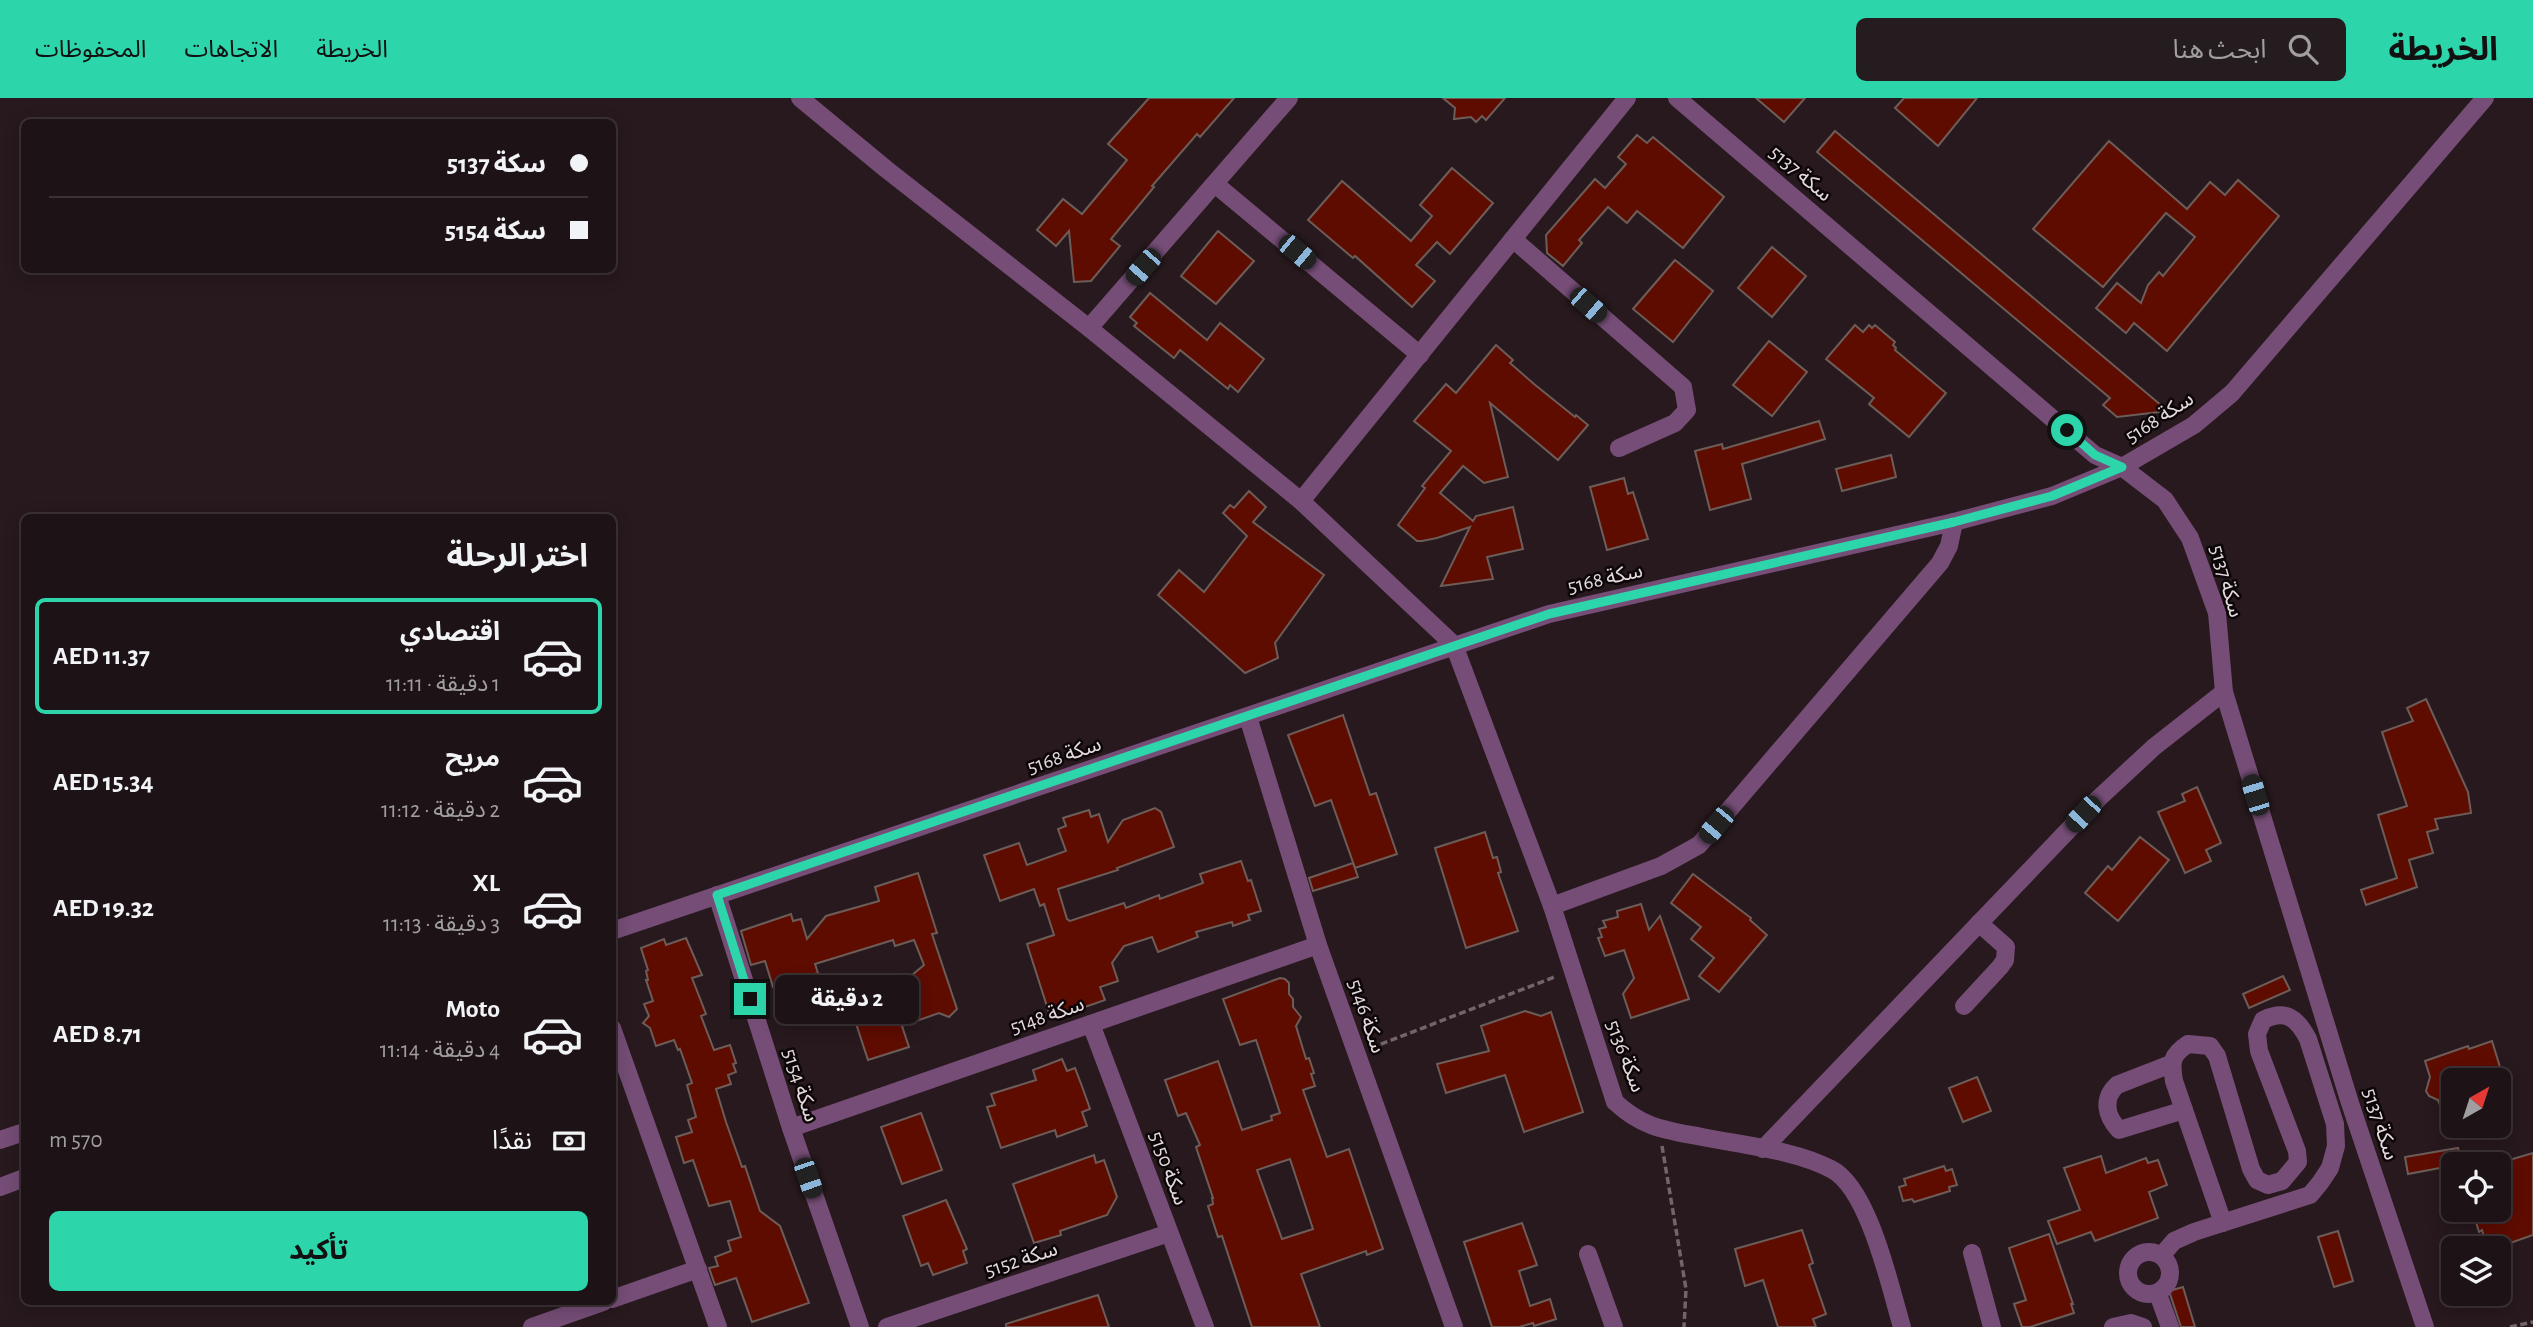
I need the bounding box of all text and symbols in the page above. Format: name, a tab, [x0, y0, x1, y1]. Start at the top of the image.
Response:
search box	[1856, 18, 2346, 81]
icon: search	[2284, 30, 2322, 68]
text: الخريطة	[2388, 34, 2498, 67]
text: ابحث هنا	[2173, 37, 2266, 63]
text: المحفوظات	[35, 38, 146, 62]
text: الاتجاهات	[184, 38, 278, 62]
text: الخريطة	[316, 38, 388, 62]
street label: سكة 5137	[1765, 141, 1836, 205]
text: سكة 5137	[447, 151, 546, 177]
text: سكة 5154	[445, 218, 546, 244]
car	[1275, 230, 1320, 274]
car	[1122, 244, 1165, 290]
car	[1566, 283, 1611, 327]
street label: سكة 5168	[2121, 388, 2197, 447]
route start	[2051, 414, 2083, 446]
text: اختر الرحلة	[447, 540, 588, 572]
street label: سكة 5137	[2206, 543, 2247, 620]
street label: سكة 5168	[1565, 560, 1645, 597]
text: اقتصادي	[400, 619, 500, 645]
icon: car	[521, 625, 584, 688]
text: AED 11.37	[53, 643, 150, 669]
text: 1 دقيقة · 11:11	[386, 673, 500, 696]
street label: سكة 5168	[1025, 733, 1104, 778]
text: مريح	[445, 745, 500, 771]
icon: car	[521, 751, 584, 814]
text: AED 15.34	[53, 769, 154, 795]
car	[2239, 772, 2272, 818]
car	[2061, 791, 2106, 837]
text: 2 دقيقة · 11:12	[381, 799, 500, 822]
car	[1695, 802, 1738, 848]
text: XL	[473, 870, 500, 896]
icon: car	[521, 877, 584, 940]
text: AED 19.32	[53, 895, 154, 921]
text: 3 دقيقة · 11:13	[383, 913, 500, 936]
callout: 2 دقيقة	[774, 974, 918, 1024]
street label: سكة 5146	[1344, 976, 1389, 1056]
route end	[734, 983, 766, 1015]
text: 2 دقيقة	[811, 988, 883, 1011]
street label: سكة 5148	[1007, 993, 1087, 1038]
text: Moto	[445, 996, 500, 1022]
icon: car	[521, 1003, 584, 1066]
street label: سكة 5136	[1602, 1017, 1649, 1095]
text: AED 8.71	[53, 1021, 142, 1047]
text: 4 دقيقة · 11:14	[380, 1039, 500, 1062]
street label: سكة 5154	[779, 1046, 822, 1124]
north arrow	[2441, 1068, 2511, 1138]
map controls	[2441, 1068, 2511, 1306]
street label: سكة 5137	[2359, 1086, 2402, 1163]
icon: cash	[550, 1122, 588, 1160]
text: نقدًا	[492, 1128, 532, 1154]
text: 570 m	[49, 1129, 103, 1152]
street label: سكة 5150	[1146, 1129, 1192, 1208]
button: locate	[2441, 1152, 2511, 1222]
car	[792, 1155, 825, 1201]
button: تأكيد	[49, 1211, 588, 1291]
button: layers	[2441, 1236, 2511, 1306]
street label: سكة 5152	[982, 1238, 1060, 1281]

